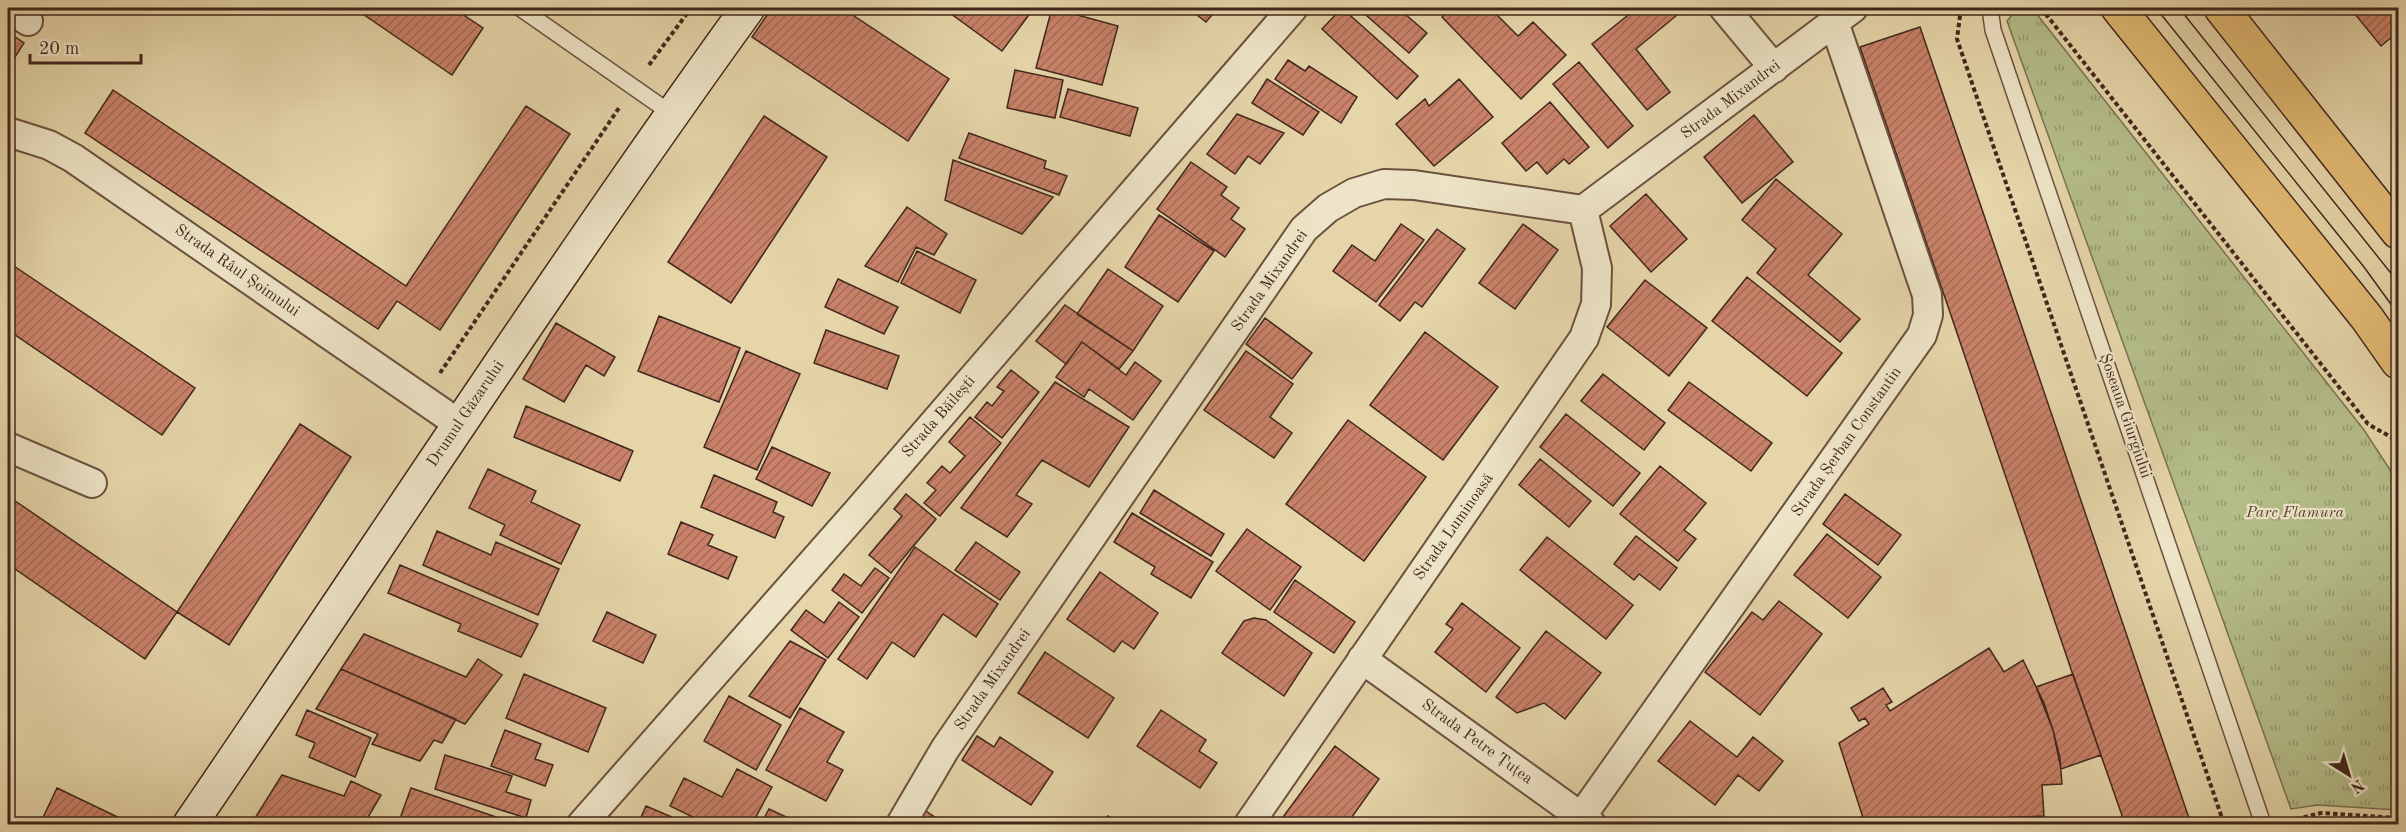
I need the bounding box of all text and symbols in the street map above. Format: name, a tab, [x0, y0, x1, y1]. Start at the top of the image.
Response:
scale bar	[30, 27, 141, 65]
text: 20 m	[39, 40, 79, 58]
street label: Strada Mixandrei	[1678, 58, 1784, 142]
street label: Strada Râul Șoimului	[171, 222, 302, 321]
street label: Strada Mixandrei	[1229, 227, 1311, 335]
street label: Șoseaua Giurgiului	[2095, 352, 2154, 481]
street label: Drumul Găzarului	[425, 358, 507, 470]
street label: Strada Șerban Constantin	[1789, 364, 1906, 520]
street label: Strada Băilești	[899, 373, 979, 462]
street label: Strada Luminoasă	[1411, 471, 1497, 583]
park label: Parc Flamura	[2245, 505, 2344, 521]
street label: Strada Mixandrei	[952, 626, 1034, 734]
street label: Strada Petre Țuțea	[1418, 696, 1536, 788]
north arrow	[2319, 745, 2379, 805]
text: N	[2347, 775, 2367, 796]

